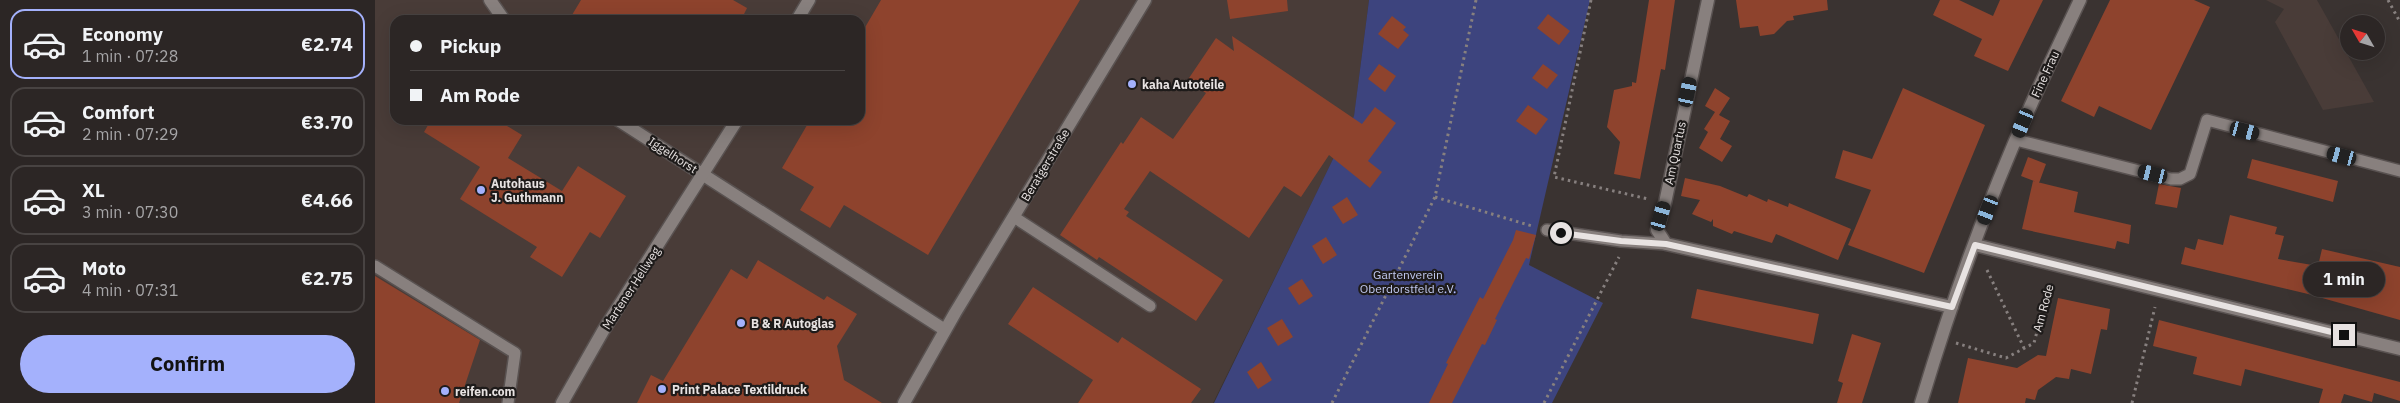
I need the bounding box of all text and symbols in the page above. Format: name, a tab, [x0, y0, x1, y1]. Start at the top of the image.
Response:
north arrow	[2340, 15, 2385, 60]
map controls	[2340, 15, 2385, 60]
icon: car	[22, 22, 67, 67]
text: Economy	[82, 22, 163, 46]
text: €2.74	[301, 32, 353, 56]
text: Pickup	[440, 34, 501, 58]
text: 1 min · 07:28	[82, 46, 178, 66]
street label: Fine Frau	[2028, 48, 2062, 100]
car	[1677, 76, 1698, 108]
place label: kaha Autoteile	[1142, 77, 1225, 92]
marker: kaha Autoteile	[1126, 78, 1138, 90]
text: Am Rode	[440, 83, 520, 107]
icon: car	[22, 100, 67, 145]
text: Comfort	[82, 100, 155, 124]
car	[2010, 106, 2035, 140]
text: €3.70	[301, 110, 353, 134]
street label: Am Quartus	[1661, 120, 1689, 186]
car	[2228, 120, 2261, 142]
text: 2 min · 07:29	[82, 124, 178, 144]
street label: Beratgerstraße	[1018, 126, 1073, 204]
street label: Iggelhorst	[646, 134, 700, 176]
car	[2325, 145, 2358, 167]
car	[2136, 163, 2169, 185]
place label: Autohaus J. Guthmann	[491, 176, 563, 205]
icon: car	[22, 178, 67, 223]
text: XL	[82, 178, 105, 202]
marker: Autohaus J. Guthmann	[475, 184, 487, 196]
text: €4.66	[301, 188, 353, 212]
car	[1975, 193, 2000, 227]
car	[1649, 200, 1672, 232]
text: 3 min · 07:30	[82, 202, 178, 222]
route start	[1550, 222, 1572, 244]
street label: Martener Hellweg	[599, 243, 664, 332]
icon: car	[22, 256, 67, 301]
text: Moto	[82, 256, 126, 280]
callout: 1 min	[2303, 262, 2385, 298]
text: €2.75	[301, 266, 353, 290]
park label: Gartenverein Oberdorstfeld e.V.	[1360, 267, 1456, 296]
text: 1 min	[2323, 269, 2365, 289]
text: 4 min · 07:31	[82, 280, 178, 300]
street label: Am Rode	[2029, 282, 2057, 334]
place label: B & R Autoglas	[751, 316, 834, 331]
marker: B & R Autoglas	[735, 317, 747, 329]
route end	[2333, 324, 2355, 346]
button: Confirm	[20, 335, 355, 393]
place label: Print Palace Textildruck	[672, 382, 807, 397]
marker: Print Palace Textildruck	[656, 383, 668, 395]
place label: reifen.com	[455, 384, 515, 399]
marker: reifen.com	[439, 385, 451, 397]

